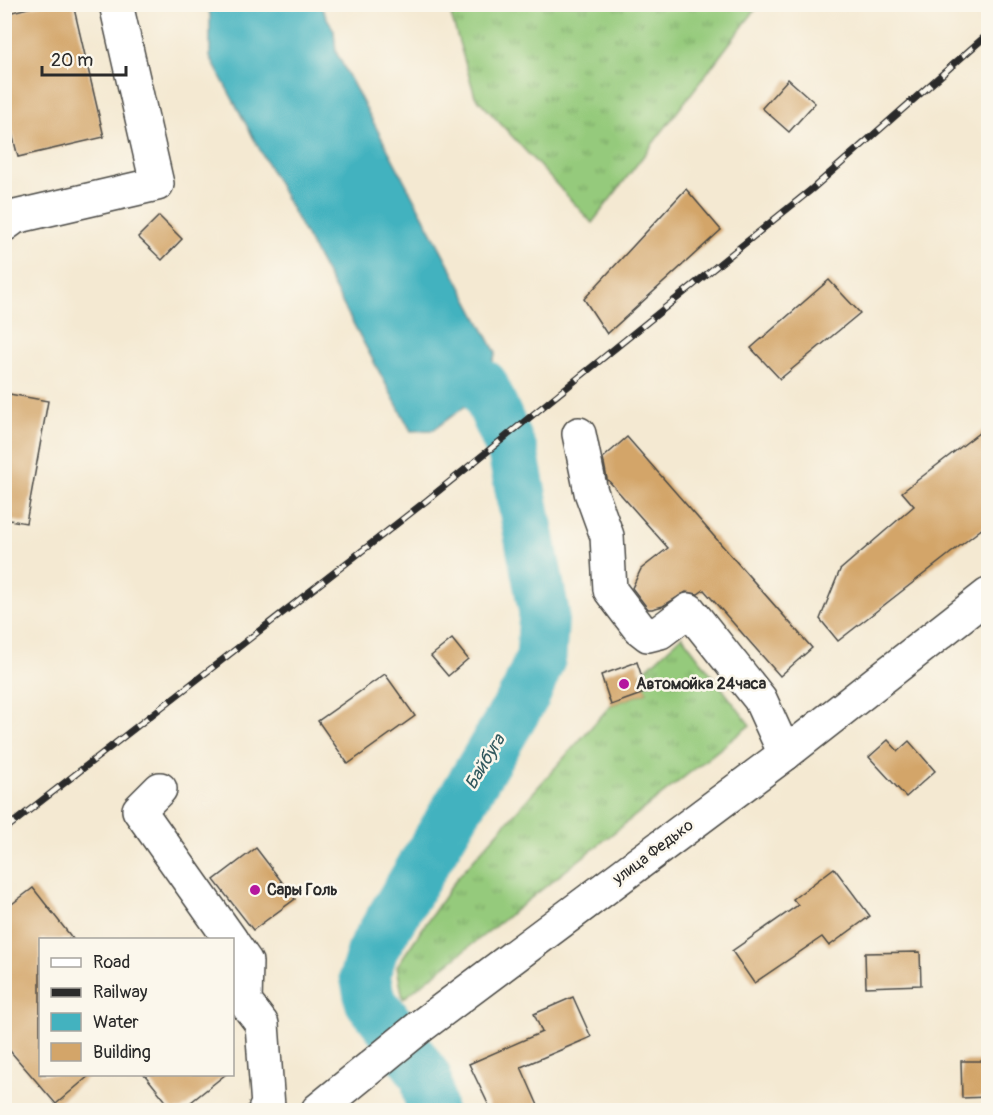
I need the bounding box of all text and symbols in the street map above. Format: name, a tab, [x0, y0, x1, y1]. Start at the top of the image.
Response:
scale bar	[42, 39, 126, 77]
text: 20 m	[51, 49, 93, 72]
place label: Автомойка 24часа	[636, 674, 767, 694]
marker: Автомойка 24часа	[617, 677, 631, 691]
water label: Байбуга	[460, 729, 511, 794]
street label: улица Федько	[608, 815, 698, 889]
place label: Сары Голь	[267, 880, 338, 900]
marker: Сары Голь	[248, 883, 262, 897]
legend	[39, 938, 234, 1076]
text: Road	[93, 951, 130, 974]
text: Railway	[93, 981, 148, 1004]
text: Water	[93, 1011, 139, 1034]
text: Building	[93, 1041, 151, 1064]

